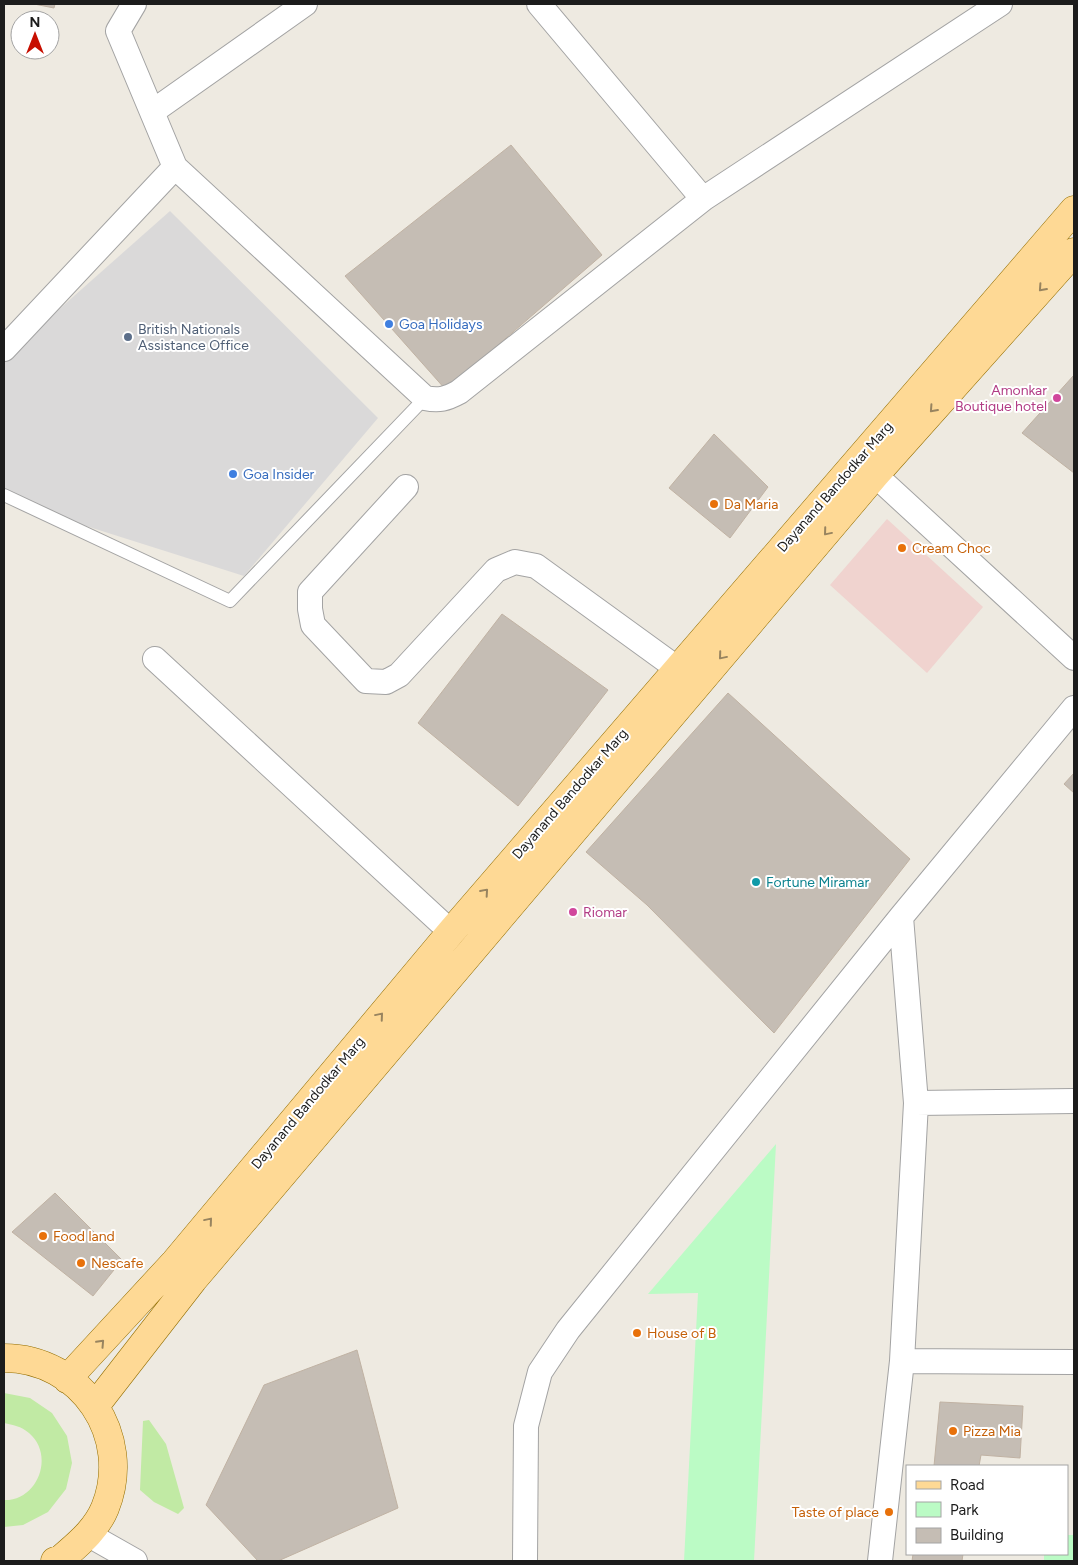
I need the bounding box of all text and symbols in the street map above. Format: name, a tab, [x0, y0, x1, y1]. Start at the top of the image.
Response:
north arrow	[10, 10, 60, 60]
text: N	[30, 14, 40, 31]
one-way arrow	[1039, 283, 1048, 292]
place label: Goa Holidays	[399, 316, 482, 333]
marker: Goa Holidays	[383, 318, 395, 330]
place label: British Nationals Assistance Office	[138, 321, 249, 354]
marker: British Nationals Assistance Office	[122, 331, 134, 343]
place label: Amonkar Boutique hotel	[955, 382, 1047, 415]
marker: Amonkar Boutique hotel	[1051, 392, 1063, 404]
one-way arrow	[930, 404, 939, 413]
street label: Dayanand Bandodkar Marg	[774, 418, 896, 556]
place label: Goa Insider	[243, 466, 315, 483]
marker: Goa Insider	[227, 468, 239, 480]
place label: Da Maria	[724, 496, 778, 513]
marker: Da Maria	[708, 498, 720, 510]
one-way arrow	[823, 526, 832, 535]
place label: Cream Choc	[912, 540, 991, 557]
marker: Cream Choc	[896, 542, 908, 554]
one-way arrow	[718, 650, 727, 659]
street label: Dayanand Bandodkar Marg	[509, 725, 631, 863]
place label: Fortune Miramar	[766, 874, 869, 891]
marker: Fortune Miramar	[750, 876, 762, 888]
one-way arrow	[479, 889, 488, 898]
place label: Riomar	[583, 904, 627, 921]
marker: Riomar	[567, 906, 579, 918]
one-way arrow	[375, 1013, 383, 1022]
street label: Dayanand Bandodkar Marg	[248, 1033, 368, 1173]
one-way arrow	[203, 1218, 212, 1227]
place label: Food land	[53, 1228, 115, 1245]
marker: Food land	[37, 1230, 49, 1242]
place label: Nescafe	[91, 1255, 144, 1272]
marker: Nescafe	[75, 1257, 87, 1269]
place label: House of B	[647, 1325, 716, 1342]
marker: House of B	[631, 1327, 643, 1339]
one-way arrow	[95, 1339, 104, 1348]
place label: Pizza Mia	[963, 1423, 1021, 1440]
marker: Pizza Mia	[947, 1425, 959, 1437]
legend	[906, 1465, 1068, 1555]
text: Road	[950, 1476, 985, 1494]
text: Park	[950, 1501, 979, 1519]
place label: Taste of place	[792, 1504, 879, 1521]
marker: Taste of place	[883, 1506, 895, 1518]
text: Building	[950, 1526, 1004, 1544]

